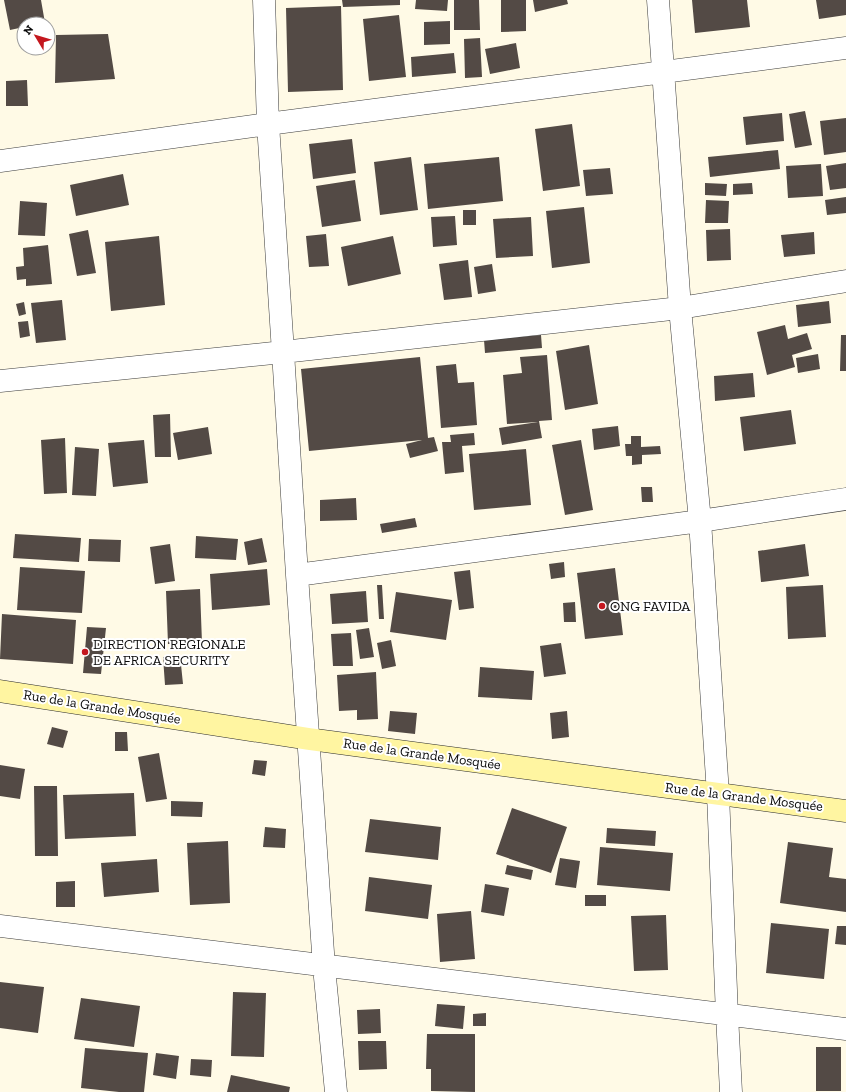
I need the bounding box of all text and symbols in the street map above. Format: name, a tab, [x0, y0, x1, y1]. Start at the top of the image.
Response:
north arrow	[16, 16, 56, 56]
text: N	[21, 22, 37, 37]
place label: ONG FAVIDA	[610, 598, 691, 615]
marker: ONG FAVIDA	[597, 601, 607, 611]
place label: DIRECTION REGIONALE DE AFRICA SECURITY	[93, 636, 246, 669]
marker: DIRECTION REGIONALE DE AFRICA SECURITY	[80, 647, 90, 657]
street label: Rue de la Grande Mosquée	[22, 686, 182, 728]
street label: Rue de la Grande Mosquée	[342, 735, 502, 774]
street label: Rue de la Grande Mosquée	[664, 779, 824, 815]

